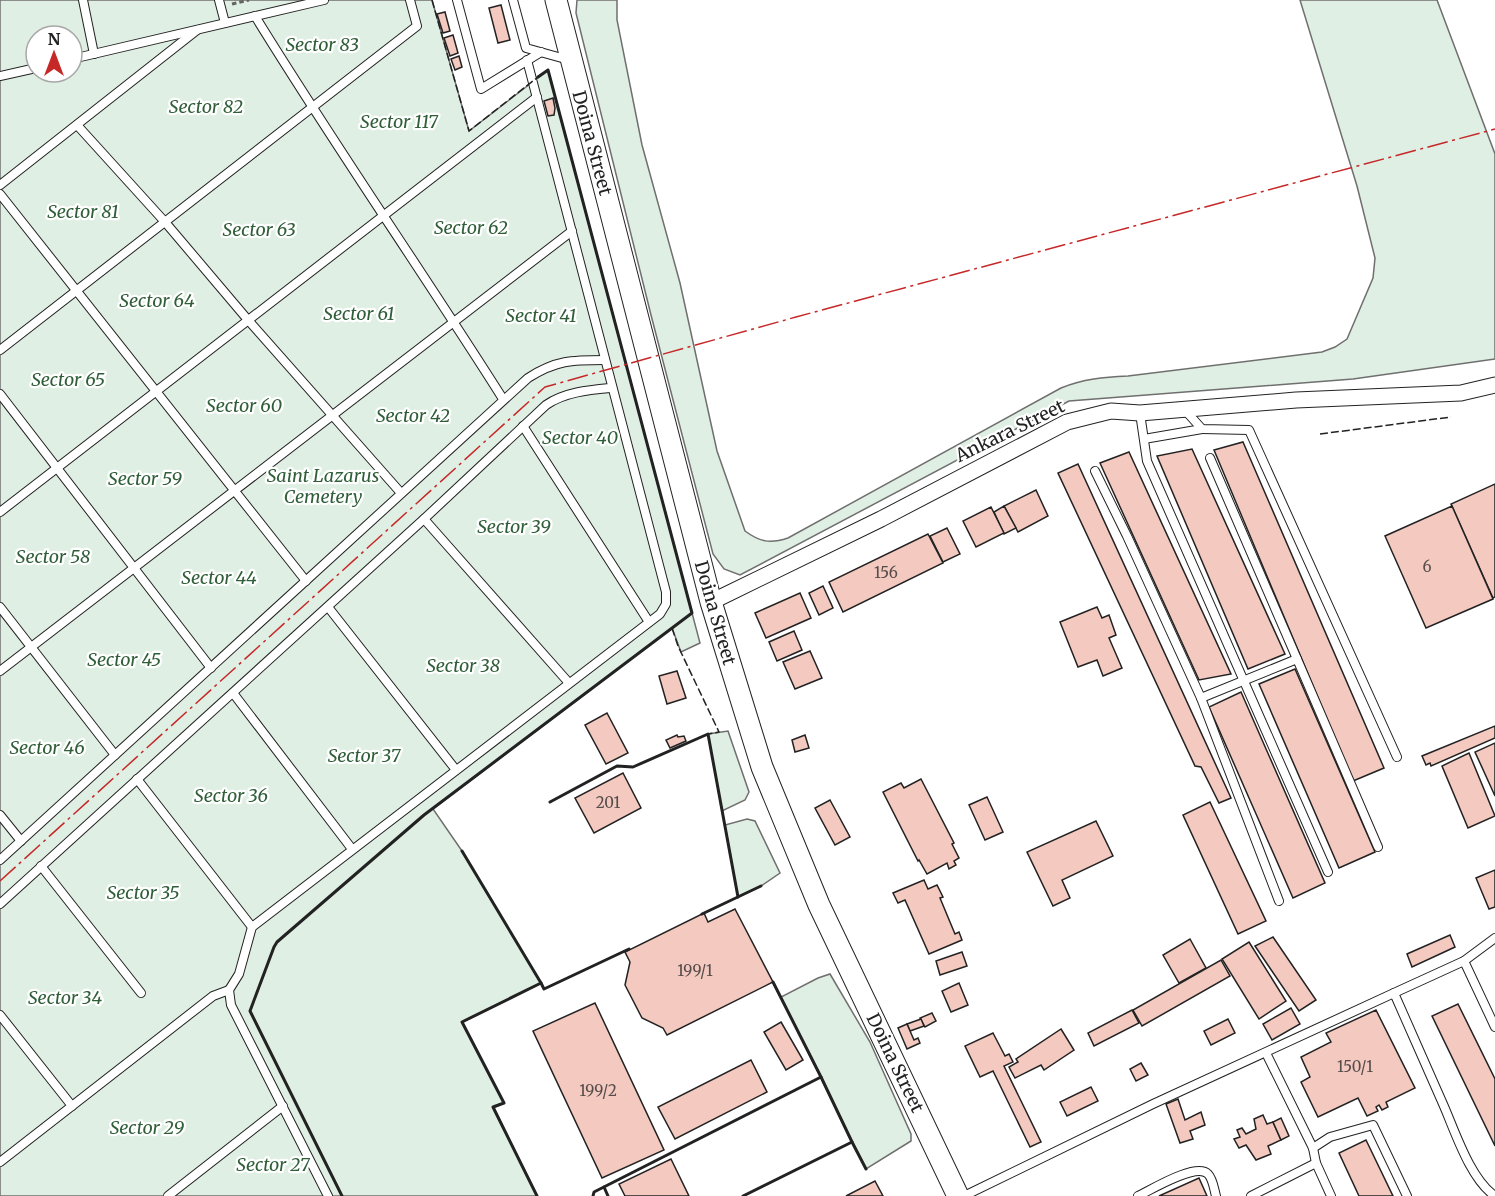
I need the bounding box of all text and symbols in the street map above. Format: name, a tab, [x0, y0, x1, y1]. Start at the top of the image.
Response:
north arrow	[24, 24, 84, 84]
text: N	[48, 29, 61, 49]
park label: Sector 83	[285, 33, 359, 56]
street label: Doina Street	[567, 88, 618, 198]
park label: Sector 82	[169, 95, 243, 118]
park label: Sector 117	[360, 110, 439, 133]
park label: Sector 81	[47, 200, 119, 223]
park label: Sector 62	[434, 216, 508, 239]
park label: Sector 63	[223, 218, 295, 241]
park label: Sector 64	[119, 289, 195, 312]
park label: Sector 61	[323, 302, 395, 325]
park label: Sector 41	[505, 304, 577, 327]
park label: Sector 65	[31, 368, 105, 391]
park label: Sector 60	[206, 394, 282, 417]
street label: Ankara Street	[950, 394, 1068, 467]
park label: Sector 42	[376, 404, 450, 427]
park label: Sector 40	[542, 426, 618, 449]
park label: Saint Lazarus Cemetery	[267, 464, 379, 508]
park label: Sector 59	[108, 467, 182, 490]
park label: Sector 39	[477, 515, 551, 538]
park label: Sector 58	[16, 545, 90, 568]
house number: 6	[1422, 557, 1432, 576]
street label: Doina Street	[690, 558, 741, 668]
house number: 156	[874, 563, 898, 582]
park label: Sector 44	[181, 566, 257, 589]
park label: Sector 45	[87, 648, 161, 671]
park label: Sector 38	[426, 654, 500, 677]
park label: Sector 46	[9, 736, 85, 759]
park label: Sector 37	[328, 744, 402, 767]
park label: Sector 36	[194, 784, 268, 807]
house number: 201	[596, 793, 620, 812]
park label: Sector 35	[107, 881, 179, 904]
house number: 199/1	[677, 961, 713, 980]
park label: Sector 34	[28, 986, 102, 1009]
street label: Doina Street	[862, 1009, 929, 1116]
house number: 150/1	[1337, 1057, 1373, 1076]
house number: 199/2	[579, 1081, 617, 1100]
park label: Sector 29	[110, 1116, 185, 1139]
park label: Sector 27	[236, 1153, 311, 1176]

